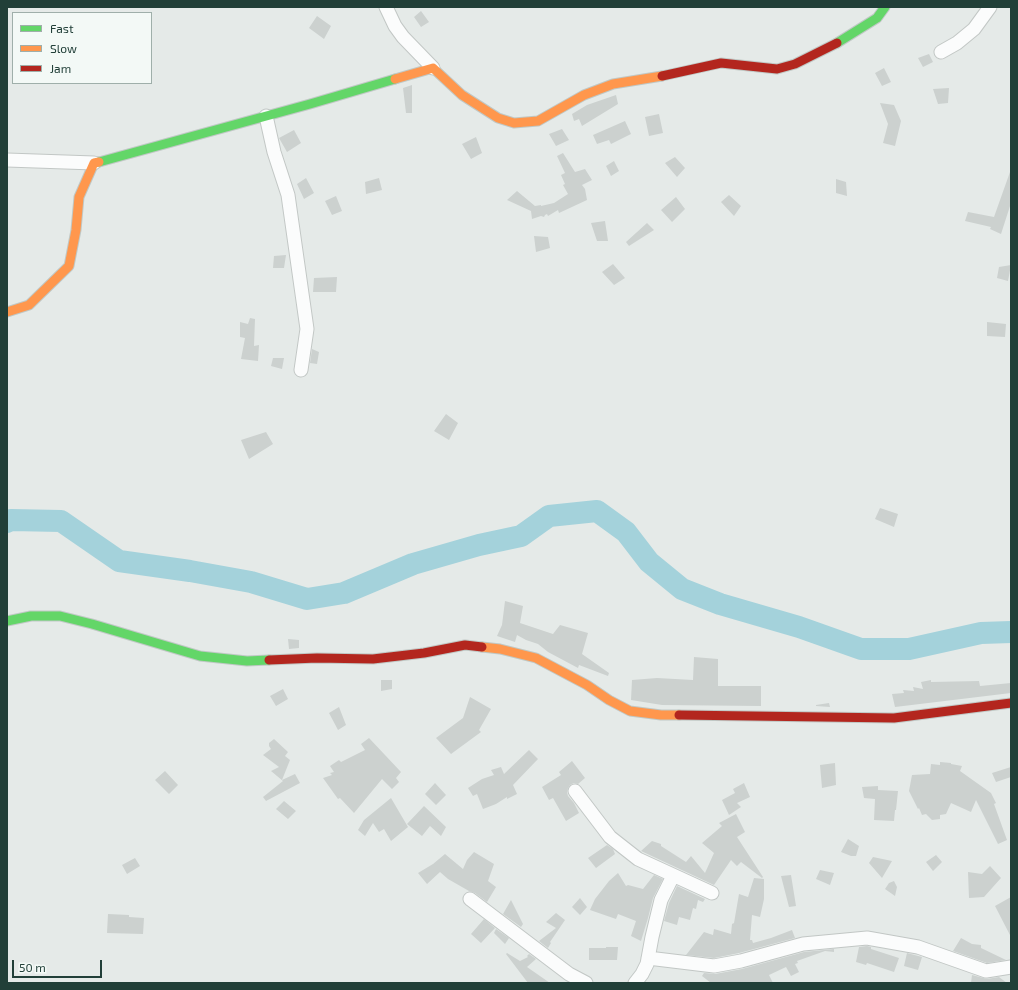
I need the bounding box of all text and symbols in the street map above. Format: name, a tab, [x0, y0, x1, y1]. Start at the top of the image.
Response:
legend	[12, 12, 152, 84]
text: Fast	[50, 21, 73, 35]
text: Slow	[50, 41, 77, 55]
text: Jam	[50, 61, 71, 75]
scale bar	[14, 952, 104, 978]
text: 50 m	[19, 960, 46, 974]

